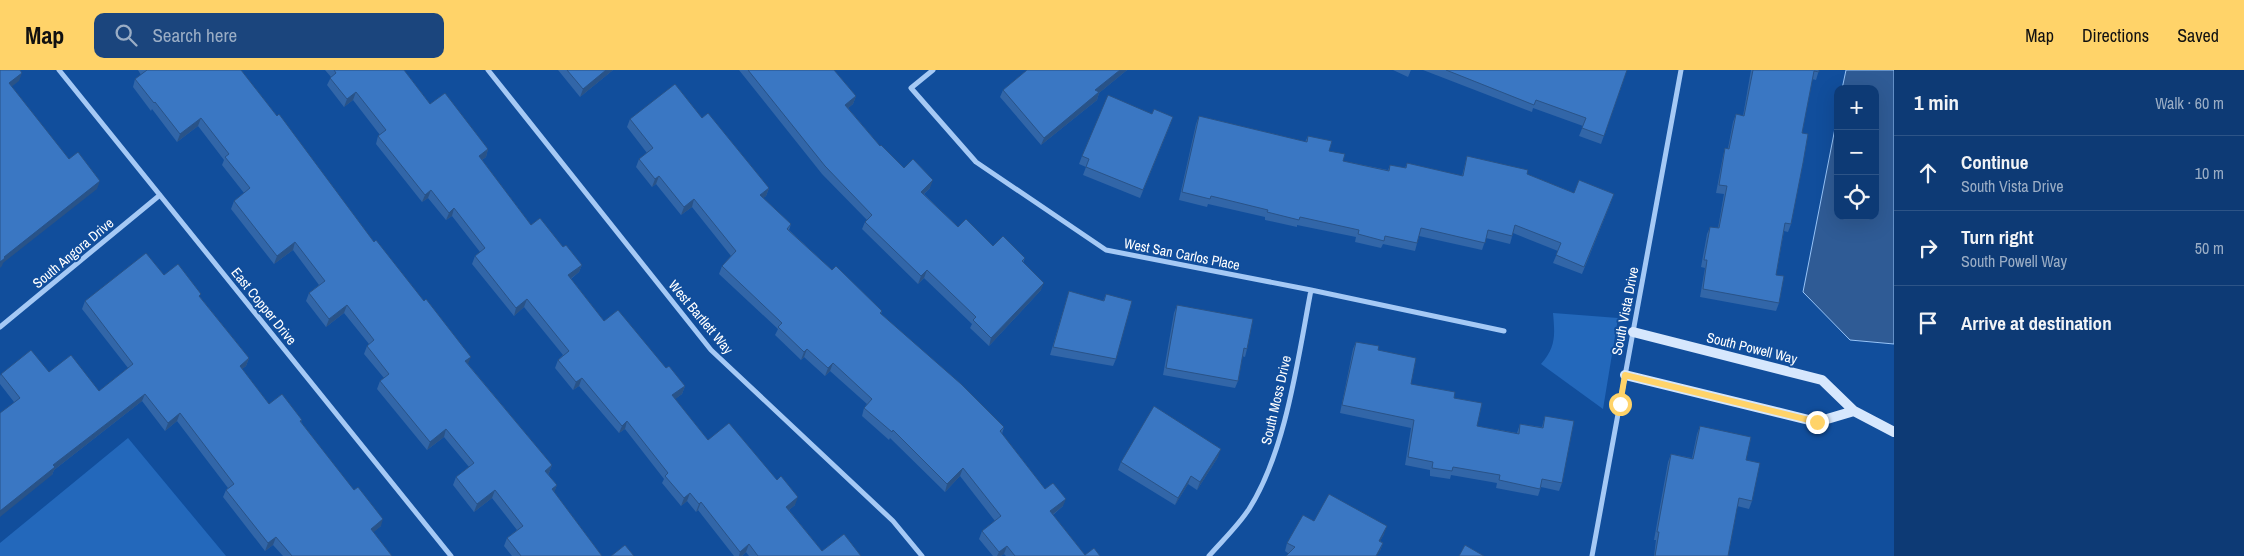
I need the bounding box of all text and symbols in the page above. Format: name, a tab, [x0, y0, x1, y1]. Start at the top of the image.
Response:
search box	[94, 13, 444, 58]
text: Map	[25, 19, 64, 51]
icon: search	[112, 21, 140, 49]
text: Search here	[152, 22, 237, 48]
text: Map	[2025, 23, 2054, 48]
text: Directions	[2082, 23, 2149, 48]
text: Saved	[2177, 23, 2219, 48]
map controls	[1834, 85, 1879, 220]
button: +	[1834, 85, 1879, 130]
text: 1 min	[1914, 88, 1959, 117]
text: Walk · 60 m	[2155, 92, 2224, 114]
button: −	[1834, 130, 1879, 175]
text: Continue	[1961, 149, 2029, 175]
icon: ahead	[1914, 159, 1942, 187]
text: 10 m	[2195, 162, 2224, 184]
button: locate	[1834, 175, 1879, 220]
text: South Vista Drive	[1961, 175, 2064, 197]
street label: South Angora Drive	[29, 214, 117, 292]
text: Turn right	[1961, 224, 2033, 250]
street label: West San Carlos Place	[1122, 234, 1242, 274]
icon: right	[1914, 234, 1942, 262]
text: 50 m	[2195, 237, 2224, 259]
text: South Powell Way	[1961, 250, 2067, 272]
street label: East Copper Drive	[227, 264, 301, 348]
street label: South Vista Drive	[1608, 265, 1642, 357]
street label: West Bartlett Way	[665, 276, 737, 358]
icon: arrive	[1914, 309, 1942, 337]
text: Arrive at destination	[1961, 310, 2112, 336]
street label: South Powell Way	[1705, 328, 1799, 368]
street label: South Moss Drive	[1257, 354, 1295, 446]
route start	[1609, 393, 1632, 416]
route end	[1806, 411, 1829, 434]

